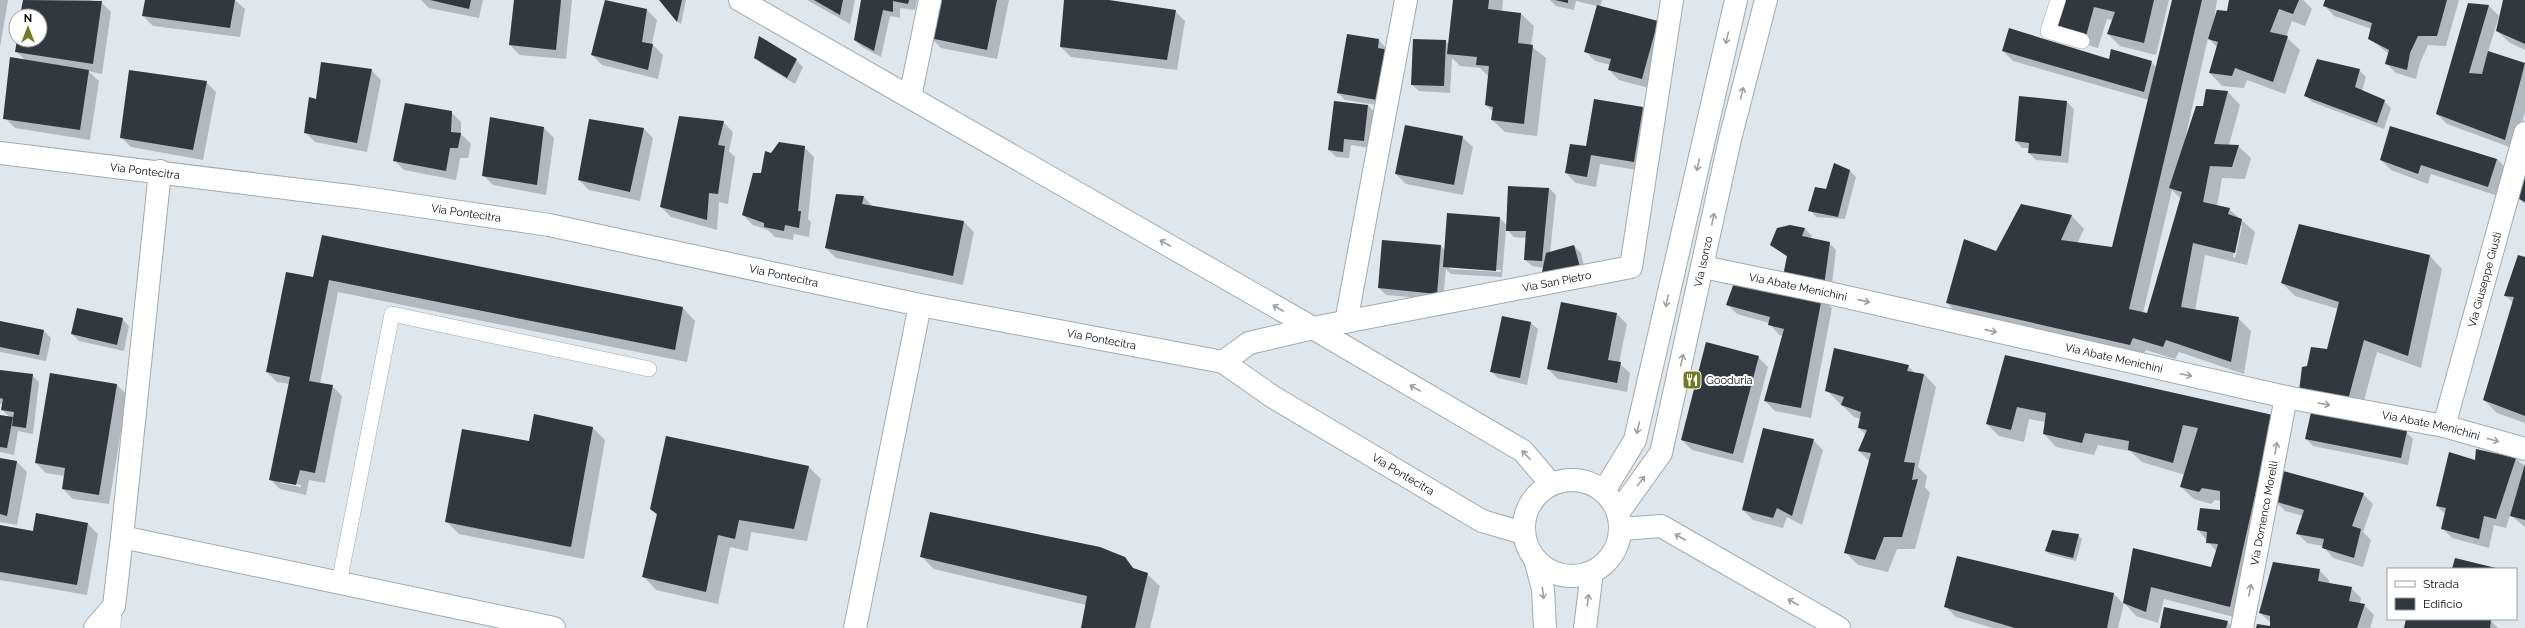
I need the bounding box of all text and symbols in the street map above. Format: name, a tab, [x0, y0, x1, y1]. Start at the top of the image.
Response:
north arrow	[8, 8, 48, 48]
text: N	[24, 12, 32, 25]
one-way arrow	[1722, 31, 1730, 44]
one-way arrow	[1739, 86, 1746, 99]
one-way arrow	[1693, 158, 1701, 171]
street label: Via Pontecitra	[109, 161, 181, 182]
street label: Via Pontecitra	[430, 202, 502, 225]
one-way arrow	[1710, 213, 1718, 226]
street label: Via Giuseppe Giusti	[2466, 230, 2504, 329]
street label: Via Isonzo	[1692, 234, 1716, 288]
one-way arrow	[1159, 239, 1171, 247]
street label: Via Pontecitra	[748, 262, 820, 290]
street label: Via San Pietro	[1521, 269, 1593, 295]
street label: Via Abate Menichini	[1748, 271, 1848, 304]
one-way arrow	[1662, 295, 1670, 308]
one-way arrow	[1857, 298, 1870, 306]
one-way arrow	[1272, 303, 1284, 311]
street label: Via Pontecitra	[1066, 327, 1137, 353]
one-way arrow	[1984, 328, 1997, 335]
street label: Via Abate Menichini	[2064, 341, 2164, 376]
one-way arrow	[1679, 354, 1687, 367]
restaurant icon: Gooduria	[1681, 369, 1703, 391]
one-way arrow	[2179, 372, 2192, 380]
place label: Gooduria	[1706, 374, 1753, 387]
one-way arrow	[1409, 383, 1421, 391]
one-way arrow	[2318, 401, 2331, 409]
street label: Via Abate Menichini	[2381, 409, 2481, 443]
one-way arrow	[1633, 421, 1641, 434]
one-way arrow	[2486, 437, 2499, 444]
one-way arrow	[2273, 442, 2281, 455]
one-way arrow	[1521, 450, 1530, 460]
street label: Via Pontecitra	[1369, 451, 1437, 498]
street label: Via Domenco Morelli	[2248, 460, 2281, 567]
one-way arrow	[1637, 476, 1645, 487]
one-way arrow	[1674, 533, 1686, 541]
legend	[2387, 568, 2517, 620]
text: Strada	[2423, 577, 2459, 591]
one-way arrow	[2246, 584, 2254, 597]
one-way arrow	[1540, 586, 1547, 599]
one-way arrow	[1585, 594, 1592, 607]
text: Edificio	[2423, 597, 2463, 611]
one-way arrow	[1787, 598, 1799, 606]

